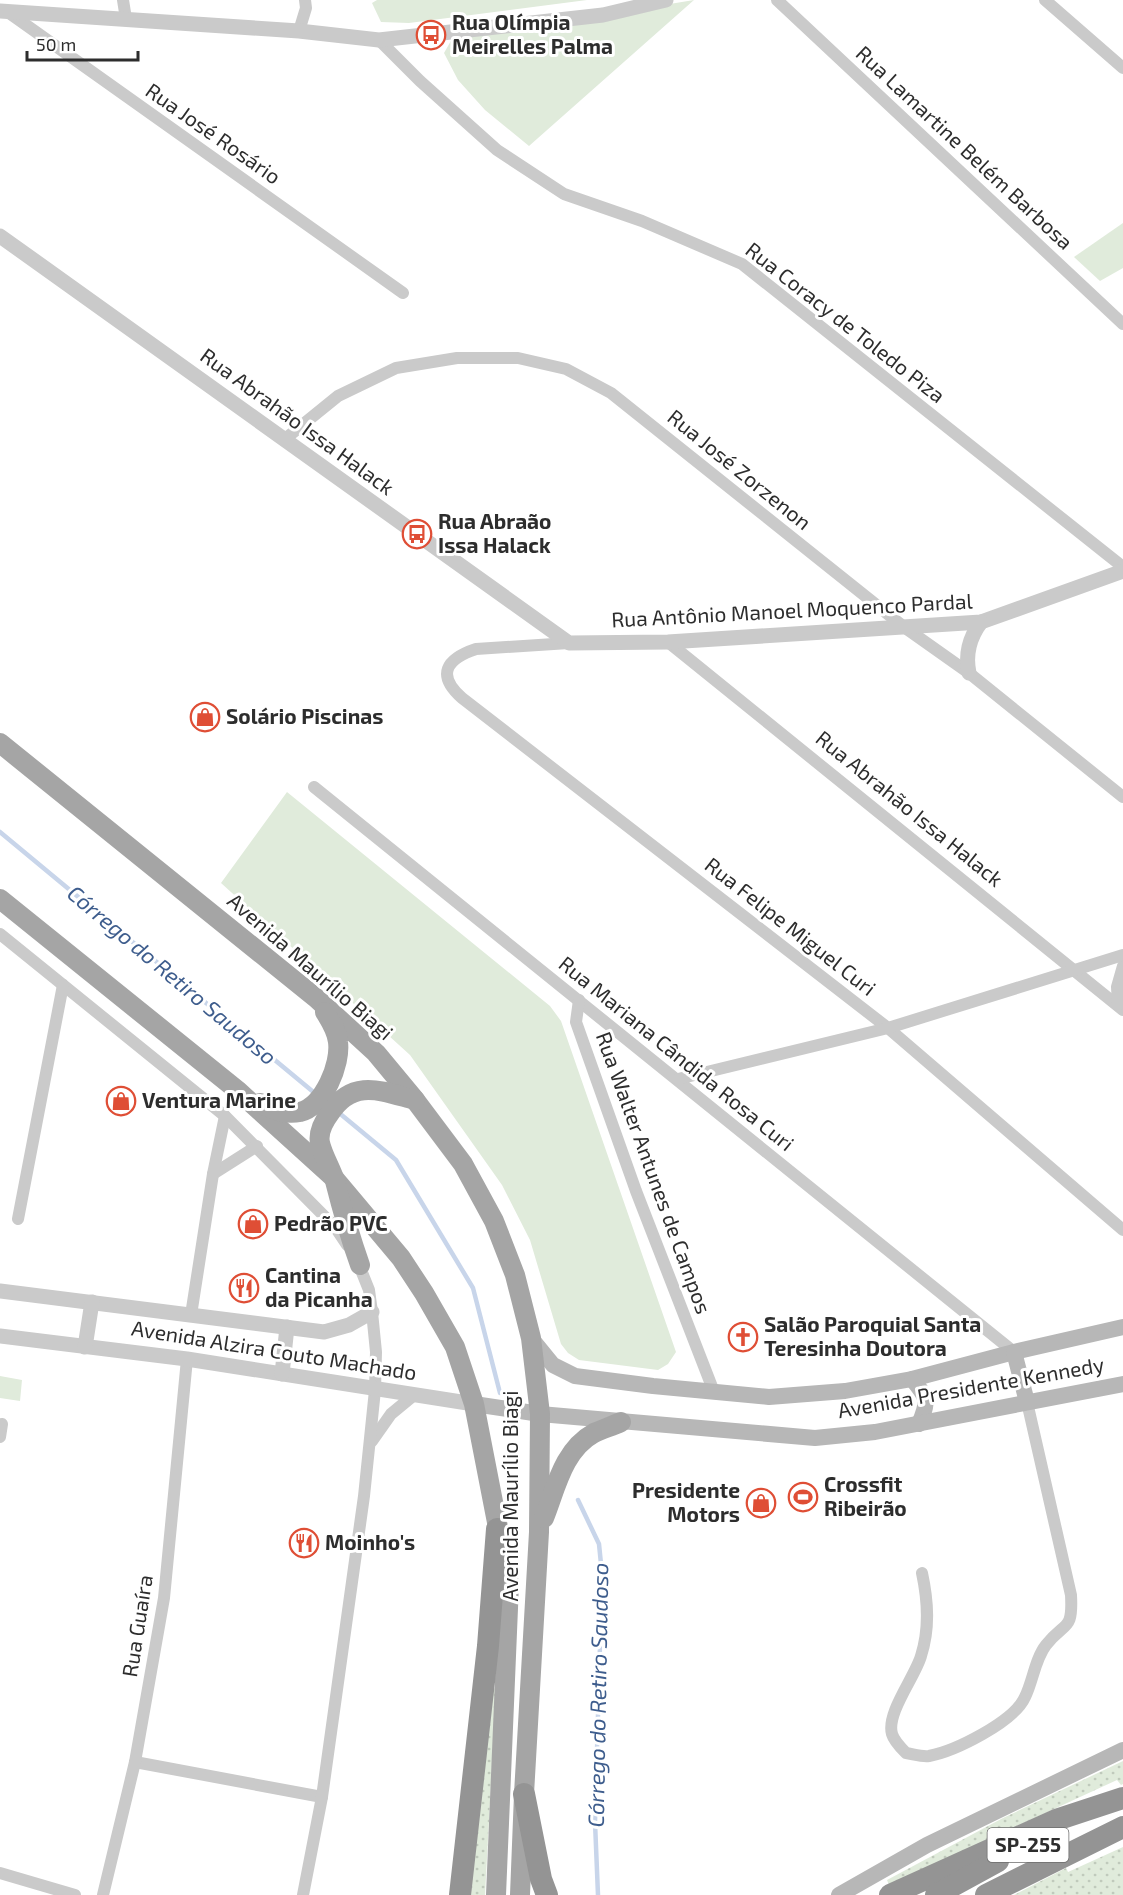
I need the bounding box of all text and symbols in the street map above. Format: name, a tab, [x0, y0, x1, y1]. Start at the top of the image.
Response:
place label: Rua Olímpia Meirelles Palma	[452, 9, 613, 58]
bus stop icon: Rua Olímpia Meirelles Palma	[415, 19, 447, 51]
scale bar	[27, 24, 138, 62]
text: 50 m	[36, 33, 76, 55]
street label: Rua Lamartine Belém Barbosa	[851, 40, 1079, 254]
street label: Rua José Rosário	[142, 77, 286, 189]
street label: Rua Coracy de Toledo Piza	[741, 236, 951, 407]
street label: Rua Abrahão Issa Halack	[196, 342, 400, 500]
street label: Rua José Zorzenon	[663, 403, 817, 534]
place label: Rua Abraão Issa Halack	[438, 508, 551, 557]
bus stop icon: Rua Abraão Issa Halack	[401, 518, 433, 550]
street label: Rua Antônio Manoel Moquenco Pardal	[611, 588, 974, 631]
shop icon: Solário Piscinas	[189, 701, 221, 733]
place label: Solário Piscinas	[226, 703, 383, 728]
street label: Rua Abrahão Issa Halack	[811, 725, 1009, 891]
street label: Rua Felipe Miguel Curi	[701, 851, 881, 1000]
water label: Córrego do Retiro Saudoso	[63, 879, 282, 1069]
street label: Avenida Maurílio Biagi	[223, 887, 399, 1044]
street label: Rua Mariana Cândida Rosa Curi	[554, 950, 799, 1155]
street label: Rua Walter Antunes de Campos	[592, 1028, 717, 1317]
shop icon: Ventura Marine	[105, 1085, 137, 1117]
place label: Ventura Marine	[142, 1087, 296, 1112]
shop icon: Pedrão PVC	[237, 1208, 269, 1240]
place label: Pedrão PVC	[274, 1210, 388, 1235]
place label: Cantina da Picanha	[265, 1262, 373, 1311]
restaurant icon: Cantina da Picanha	[228, 1272, 260, 1304]
place label: Salão Paroquial Santa Teresinha Doutora	[764, 1311, 981, 1360]
street label: Avenida Alzira Couto Machado	[130, 1315, 419, 1384]
church icon: Salão Paroquial Santa Teresinha Doutora	[727, 1321, 759, 1353]
street label: Avenida Presidente Kennedy	[836, 1351, 1106, 1422]
street label: Avenida Maurílio Biagi	[497, 1391, 522, 1601]
place label: Crossfit Ribeirão	[824, 1471, 907, 1520]
place label: Presidente Motors	[632, 1477, 740, 1526]
sports icon: Crossfit Ribeirão	[787, 1481, 819, 1513]
shop icon: Presidente Motors	[745, 1487, 777, 1519]
restaurant icon: Moinho's	[288, 1527, 320, 1559]
place label: Moinho's	[325, 1529, 415, 1554]
water label: Córrego do Retiro Saudoso	[582, 1563, 612, 1827]
street label: Rua Guaíra	[116, 1573, 157, 1679]
road number: SP-255	[988, 1828, 1068, 1862]

